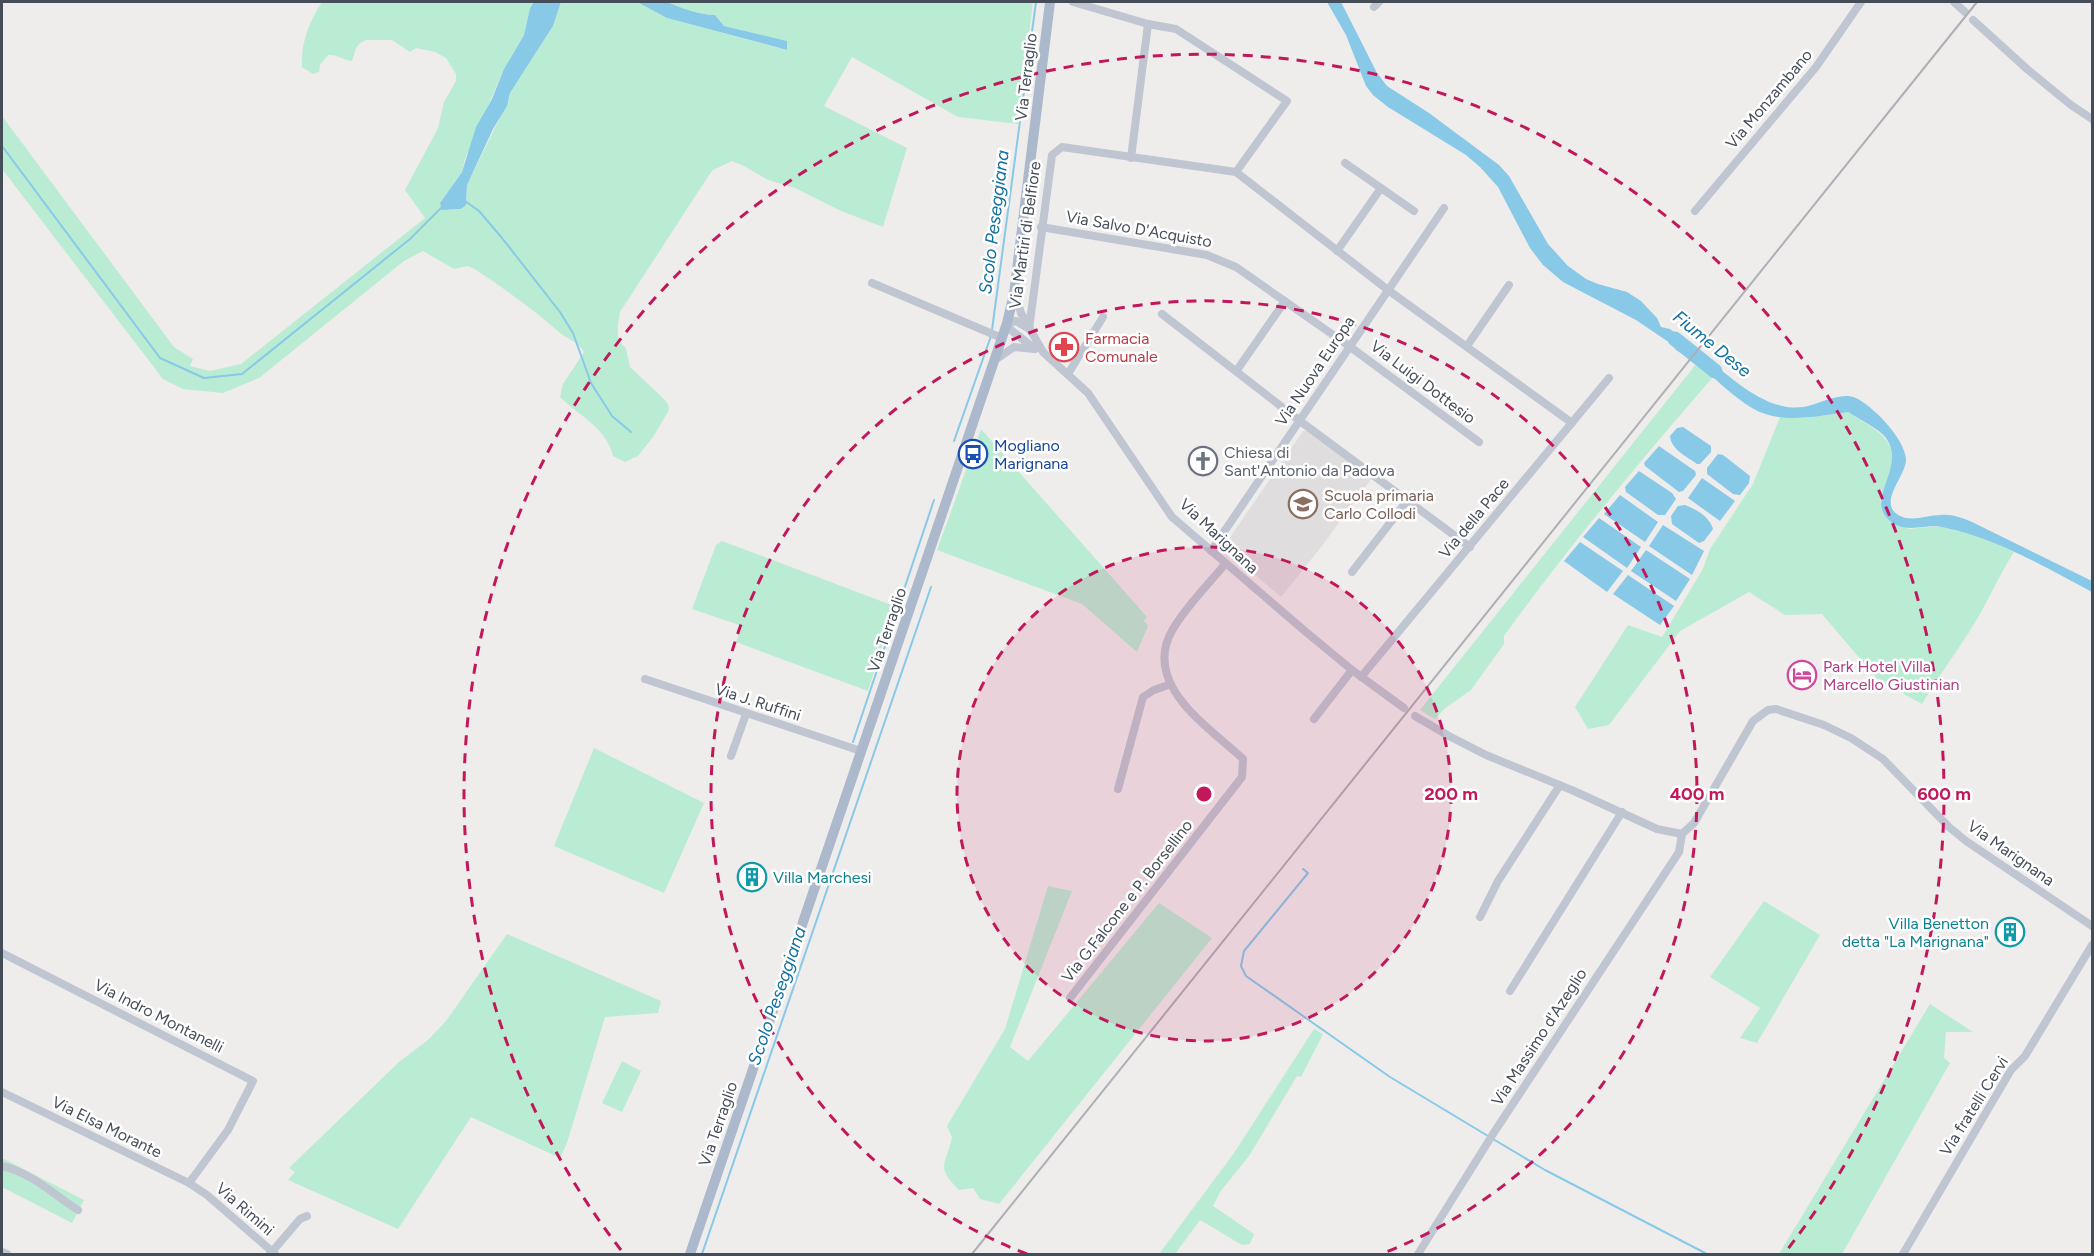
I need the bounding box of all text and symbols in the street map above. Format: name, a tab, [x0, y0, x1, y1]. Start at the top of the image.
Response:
street label: Via Terraglio	[1011, 32, 1041, 122]
street label: Via Monzambano	[1722, 45, 1816, 153]
water label: Scolo Peseggiana	[974, 148, 1014, 295]
street label: Via Martiri di Belfiore	[1005, 160, 1045, 310]
street label: Via Salvo D'Acquisto	[1064, 207, 1214, 251]
water label: Fiume Dese	[1669, 306, 1756, 382]
street label: Via Nuova Europa	[1271, 313, 1359, 429]
place label: Farmacia Comunale	[1085, 329, 1158, 366]
pharmacy icon: Farmacia Comunale	[1048, 331, 1080, 363]
street label: Via Luigi Dottesio	[1367, 336, 1479, 428]
place label: Mogliano Marignana	[994, 436, 1068, 473]
bus stop icon: Mogliano Marignana	[957, 438, 989, 470]
place label: Chiesa di Sant'Antonio da Padova	[1224, 443, 1395, 480]
church icon: Chiesa di Sant'Antonio da Padova	[1187, 445, 1219, 477]
street label: Via della Pace	[1435, 474, 1513, 562]
place label: Scuola primaria Carlo Collodi	[1324, 486, 1434, 523]
school or university icon: Scuola primaria Carlo Collodi	[1287, 488, 1319, 520]
street label: Via Marignana	[1175, 495, 1263, 577]
street label: Via Terraglio	[864, 585, 910, 675]
place label: Park Hotel Villa Marcello Giustinian	[1823, 657, 1960, 694]
hotel icon: Park Hotel Villa Marcello Giustinian	[1786, 659, 1818, 691]
street label: Via J. Ruffini	[712, 679, 804, 725]
text: 200 m	[1424, 783, 1478, 805]
text: 400 m	[1670, 783, 1724, 805]
text: 600 m	[1917, 783, 1971, 805]
centre of rings	[1194, 784, 1214, 804]
street label: Via G.Falcone e P. Borsellino	[1058, 816, 1196, 986]
street label: Via Marignana	[1964, 816, 2058, 890]
building icon: Villa Marchesi	[736, 861, 768, 893]
place label: Villa Marchesi	[773, 868, 872, 887]
place label: Villa Benetton detta "La Marignana"	[1842, 914, 1989, 951]
building icon: Villa Benetton detta "La Marignana"	[1994, 916, 2026, 948]
water label: Scolo Peseggiana	[743, 923, 811, 1068]
street label: Via Massimo d'Azeglio	[1487, 965, 1591, 1109]
street label: Via Indro Montanelli	[91, 975, 227, 1057]
street label: Via fratelli Cervi	[1936, 1053, 2012, 1159]
street label: Via Terraglio	[695, 1079, 741, 1169]
street label: Via Elsa Morante	[49, 1092, 165, 1162]
street label: Via Rimini	[212, 1179, 278, 1239]

